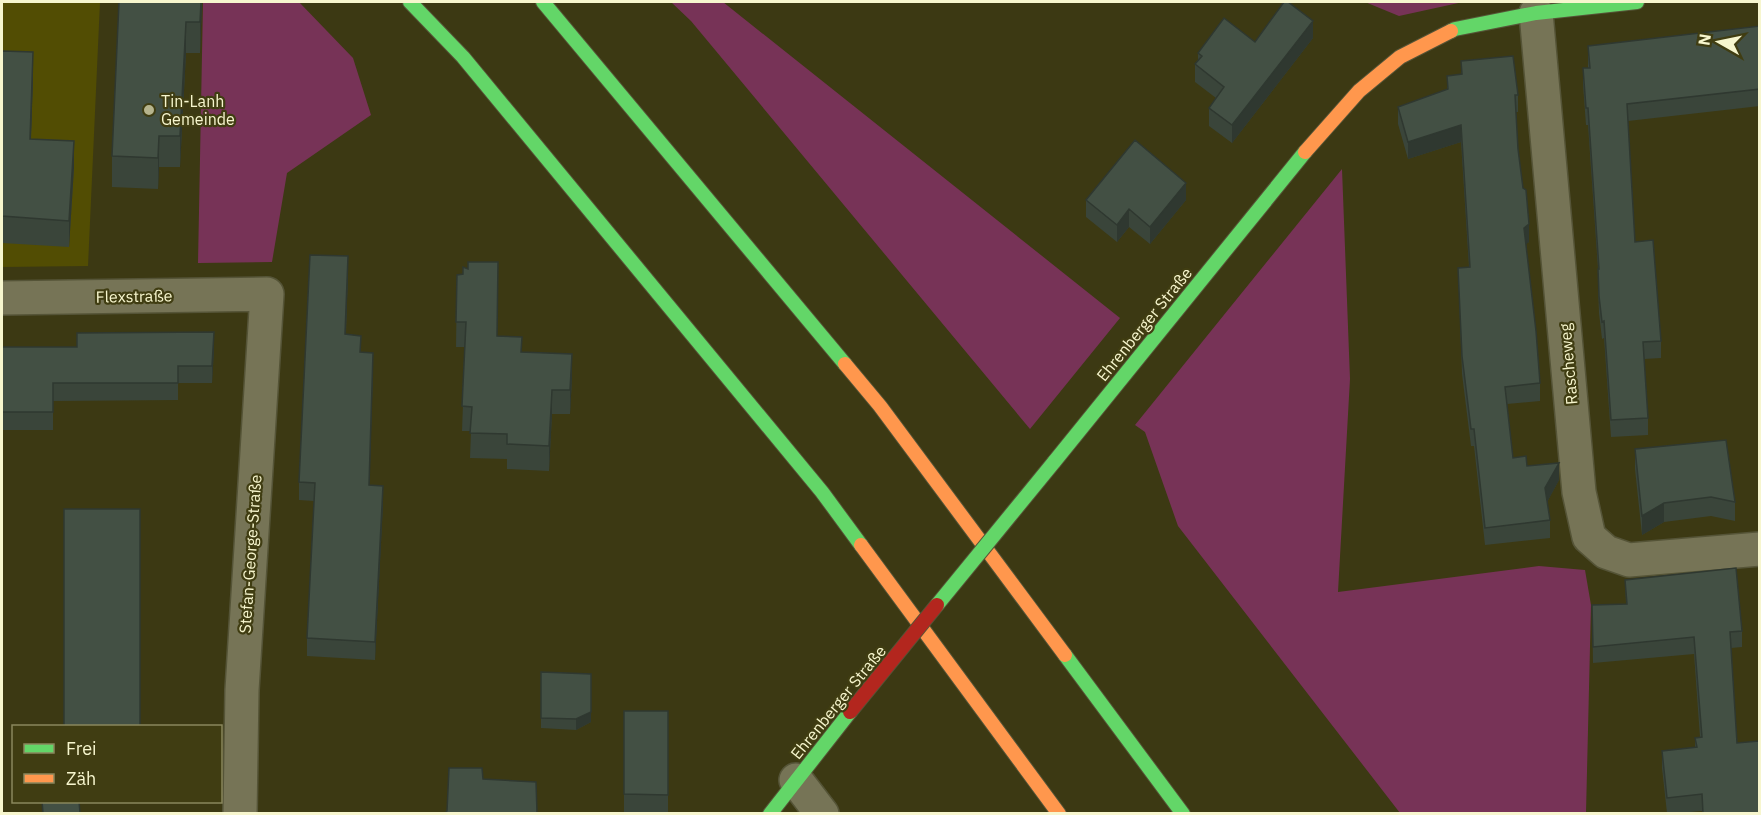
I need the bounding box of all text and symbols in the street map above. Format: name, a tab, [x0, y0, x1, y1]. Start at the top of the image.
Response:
north arrow	[1689, 12, 1749, 72]
text: N	[1693, 32, 1715, 47]
place label: Tin-Lanh Gemeinde	[161, 91, 235, 129]
marker: Tin-Lanh Gemeinde	[142, 103, 156, 117]
street label: Ehrenberger Straße	[1092, 263, 1196, 385]
street label: Flexstraße	[96, 285, 173, 307]
street label: Rascheweg	[1554, 322, 1582, 406]
street label: Stefan-George-Straße	[234, 474, 266, 634]
street label: Ehrenberger Straße	[786, 641, 890, 763]
legend	[12, 725, 222, 803]
text: Frei	[66, 737, 97, 760]
text: Zäh	[66, 767, 96, 790]

